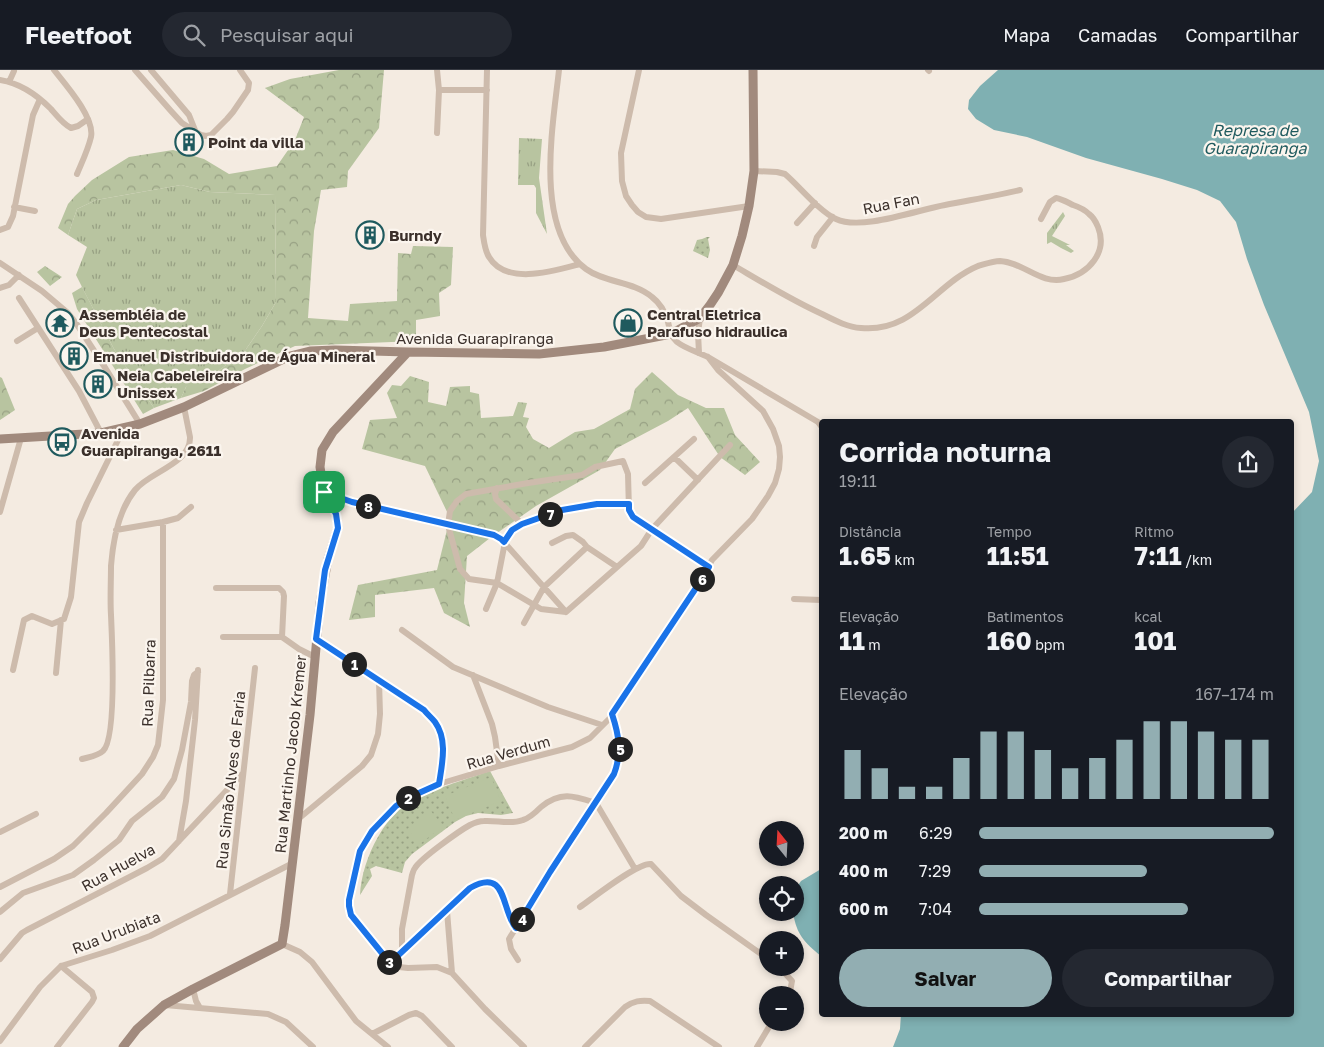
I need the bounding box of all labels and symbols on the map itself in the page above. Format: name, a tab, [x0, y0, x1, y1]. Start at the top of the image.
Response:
water label: Represa de Guarapiranga	[1203, 120, 1308, 158]
building icon: Point da villa	[174, 127, 204, 157]
place label: Point da villa	[208, 133, 304, 151]
street label: Rua Fan	[861, 189, 921, 217]
building icon: Burndy	[355, 220, 385, 250]
place label: Burndy	[389, 226, 442, 244]
place label: Assembléia de Deus Pentecostal	[79, 305, 208, 340]
place label: Central Eletrica Parafuso hidraulica	[647, 305, 788, 340]
temple icon: Assembléia de Deus Pentecostal	[45, 308, 75, 338]
shop icon: Central Eletrica Parafuso hidraulica	[613, 308, 643, 338]
street label: Avenida Guarapiranga	[396, 329, 554, 347]
building icon: Emanuel Distribuidora de Água Mineral	[59, 341, 89, 371]
place label: Emanuel Distribuidora de Água Mineral	[93, 347, 375, 365]
place label: Neia Cabeleireira Unissex	[117, 366, 242, 401]
building icon: Neia Cabeleireira Unissex	[83, 369, 113, 399]
place label: Avenida Guarapiranga, 2611	[81, 424, 222, 459]
bus stop icon: Avenida Guarapiranga, 2611	[47, 427, 77, 457]
pin	[303, 471, 345, 513]
pin: 8	[356, 494, 380, 518]
pin: 7	[538, 502, 562, 526]
pin: 6	[690, 566, 714, 592]
street label: Rua Pilbarra	[137, 639, 159, 727]
pin: 1	[342, 652, 366, 676]
street label: Rua Martinho Jacob Kremer	[271, 654, 309, 854]
street label: Rua Simão Alves de Faria	[212, 690, 248, 870]
street label: Rua Verdum	[464, 731, 552, 773]
pin: 5	[608, 736, 632, 762]
pin: 2	[396, 786, 420, 810]
north arrow	[759, 821, 804, 866]
street label: Rua Huelva	[78, 839, 158, 895]
pin: 4	[510, 906, 534, 932]
street label: Rua Urubiata	[69, 907, 163, 957]
pin: 3	[376, 950, 402, 974]

